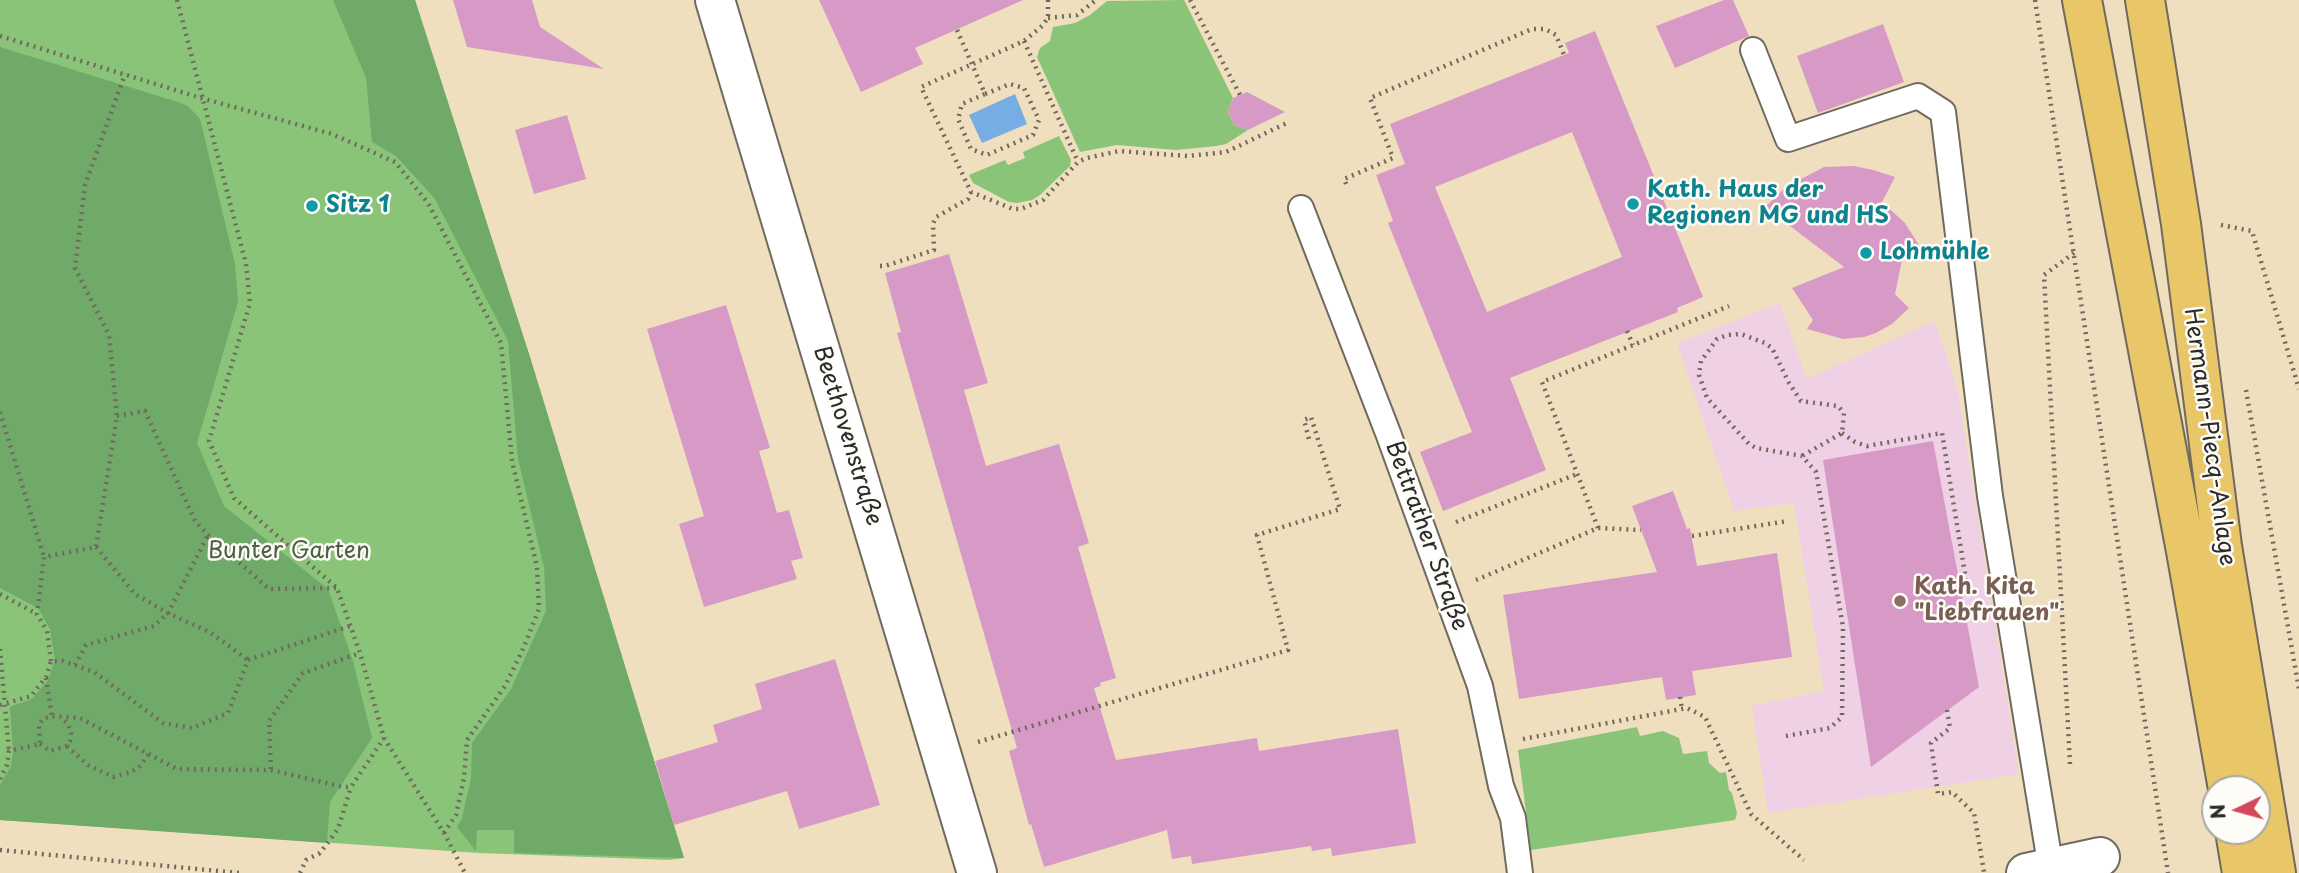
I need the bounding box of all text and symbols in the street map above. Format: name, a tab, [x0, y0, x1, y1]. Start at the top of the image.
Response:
place label: Kath. Haus der Regionen MG und HS	[1647, 177, 1889, 231]
place label: Sitz 1	[326, 192, 389, 220]
marker: Kath. Haus der Regionen MG und HS	[1625, 196, 1641, 212]
marker: Sitz 1	[304, 198, 320, 214]
place label: Lohmühle	[1880, 239, 1990, 267]
marker: Lohmühle	[1858, 245, 1874, 261]
street label: Hermann-Piecq-Anlage	[2177, 306, 2241, 568]
street label: Beethovenstraße	[807, 343, 887, 529]
street label: Bettrather Straße	[1379, 437, 1473, 635]
park label: Bunter Garten	[208, 538, 370, 566]
place label: Kath. Kita "Liebfrauen"	[1914, 574, 2060, 628]
marker: Kath. Kita "Liebfrauen"	[1892, 593, 1908, 609]
north arrow	[2201, 775, 2271, 845]
text: N	[2202, 803, 2232, 820]

